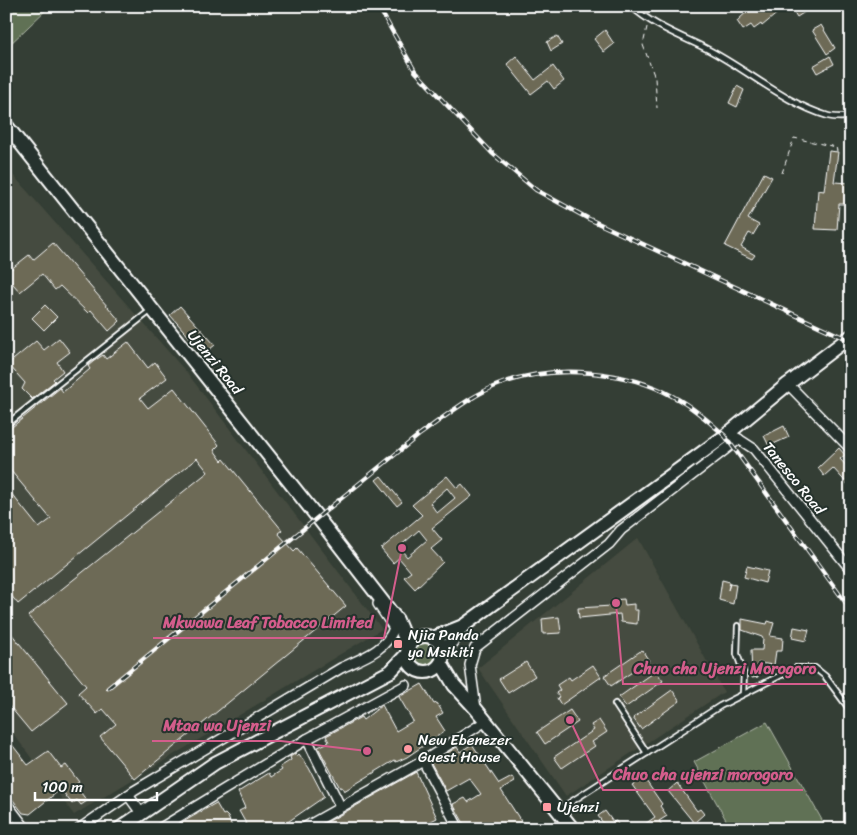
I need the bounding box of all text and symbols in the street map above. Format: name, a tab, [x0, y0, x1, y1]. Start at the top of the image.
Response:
street label: Ujenzi Road	[180, 324, 250, 401]
street label: Tanesco Road	[756, 436, 833, 521]
callout: Mkwawa Leaf Tobacco Limited	[153, 607, 384, 638]
text: Mkwawa Leaf Tobacco Limited	[162, 608, 375, 637]
place label: Njia Panda ya Msikiti	[408, 622, 479, 665]
marker: Njia Panda ya Msikiti	[392, 638, 404, 650]
callout: Chuo cha Ujenzi Morogoro	[623, 653, 827, 684]
text: Chuo cha Ujenzi Morogoro	[633, 654, 817, 683]
callout: Mtaa wa Ujenzi	[152, 710, 281, 741]
text: Mtaa wa Ujenzi	[162, 711, 272, 740]
place label: New Ebenezer Guest House	[418, 727, 512, 770]
marker: New Ebenezer Guest House	[402, 743, 414, 755]
callout: Chuo cha ujenzi morogoro	[603, 759, 803, 790]
text: Chuo cha ujenzi morogoro	[612, 760, 794, 789]
scale bar	[35, 770, 158, 802]
text: 100 m	[42, 774, 83, 800]
place label: Ujenzi	[557, 794, 600, 820]
marker: Ujenzi	[541, 801, 553, 813]

